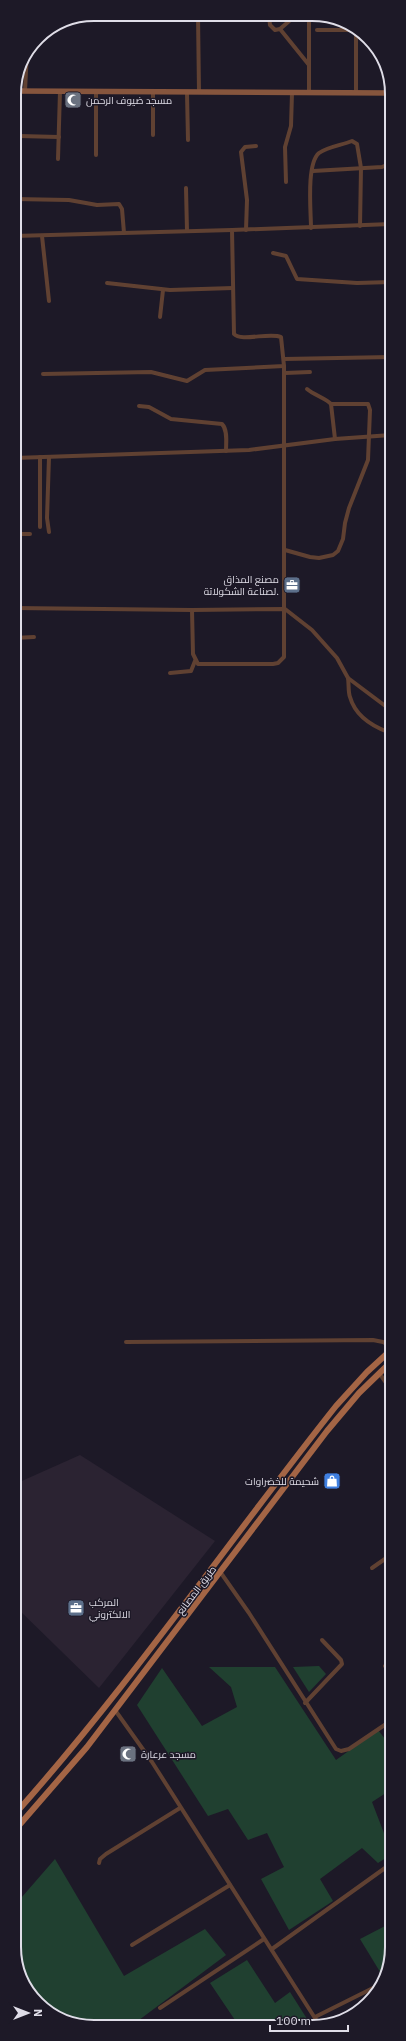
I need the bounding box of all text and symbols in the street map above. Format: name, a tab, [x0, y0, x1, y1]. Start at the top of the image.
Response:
mosque icon: مسجد ضيوف الرحمن	[63, 90, 83, 110]
place label: مسجد ضيوف الرحمن	[86, 94, 172, 107]
place label: مصنع المذاق لصناعة الشكولاتة.	[204, 573, 279, 598]
office icon: مصنع المذاق لصناعة الشكولاتة.	[282, 575, 302, 595]
shop icon: شحيمة للخضراوات	[322, 1471, 342, 1491]
place label: شحيمة للخضراوات	[245, 1475, 319, 1488]
street label: طريق المصانع	[174, 1563, 219, 1617]
place label: المركب الالكتروني	[89, 1596, 130, 1622]
office icon: المركب الالكتروني	[66, 1598, 86, 1618]
mosque icon: مسجد عرعارة	[118, 1744, 138, 1764]
place label: مسجد عرعارة	[141, 1748, 196, 1761]
north arrow	[8, 1993, 48, 2033]
scale bar	[270, 2007, 348, 2033]
text: N	[31, 2009, 45, 2017]
text: 100 m	[276, 2013, 311, 2028]

